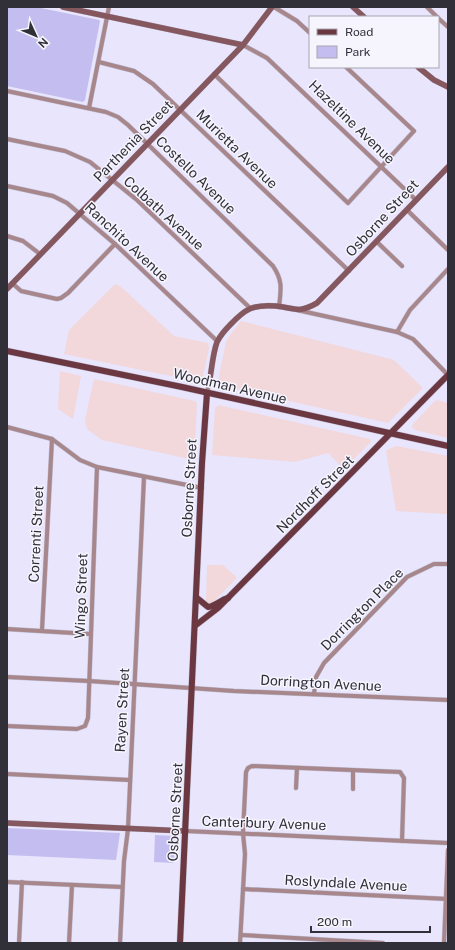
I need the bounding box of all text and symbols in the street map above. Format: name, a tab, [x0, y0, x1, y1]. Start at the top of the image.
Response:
north arrow	[16, 16, 56, 56]
legend	[309, 16, 439, 68]
text: Road	[345, 25, 373, 39]
text: N	[36, 36, 50, 50]
text: Park	[345, 45, 371, 59]
street label: Hazeltine Avenue	[306, 77, 398, 167]
street label: Parthenia Street	[90, 97, 176, 185]
street label: Murietta Avenue	[193, 106, 281, 192]
street label: Costello Avenue	[153, 133, 239, 217]
street label: Colbath Avenue	[121, 173, 207, 253]
street label: Osborne Street	[342, 176, 422, 260]
street label: Ranchito Avenue	[82, 199, 172, 285]
street label: Woodman Avenue	[171, 365, 289, 407]
street label: Osborne Street	[178, 438, 200, 538]
street label: Nordhoff Street	[273, 452, 357, 536]
street label: Correnti Street	[25, 485, 47, 583]
street label: Wingo Street	[72, 553, 90, 639]
street label: Dorrington Place	[317, 564, 407, 654]
street label: Rayen Street	[112, 667, 132, 753]
street label: Dorrington Avenue	[260, 672, 382, 694]
street label: Osborne Street	[164, 762, 186, 862]
street label: Canterbury Avenue	[201, 813, 327, 833]
street label: Roslyndale Avenue	[284, 872, 408, 894]
scale bar	[311, 908, 430, 934]
text: 200 m	[317, 915, 352, 929]

